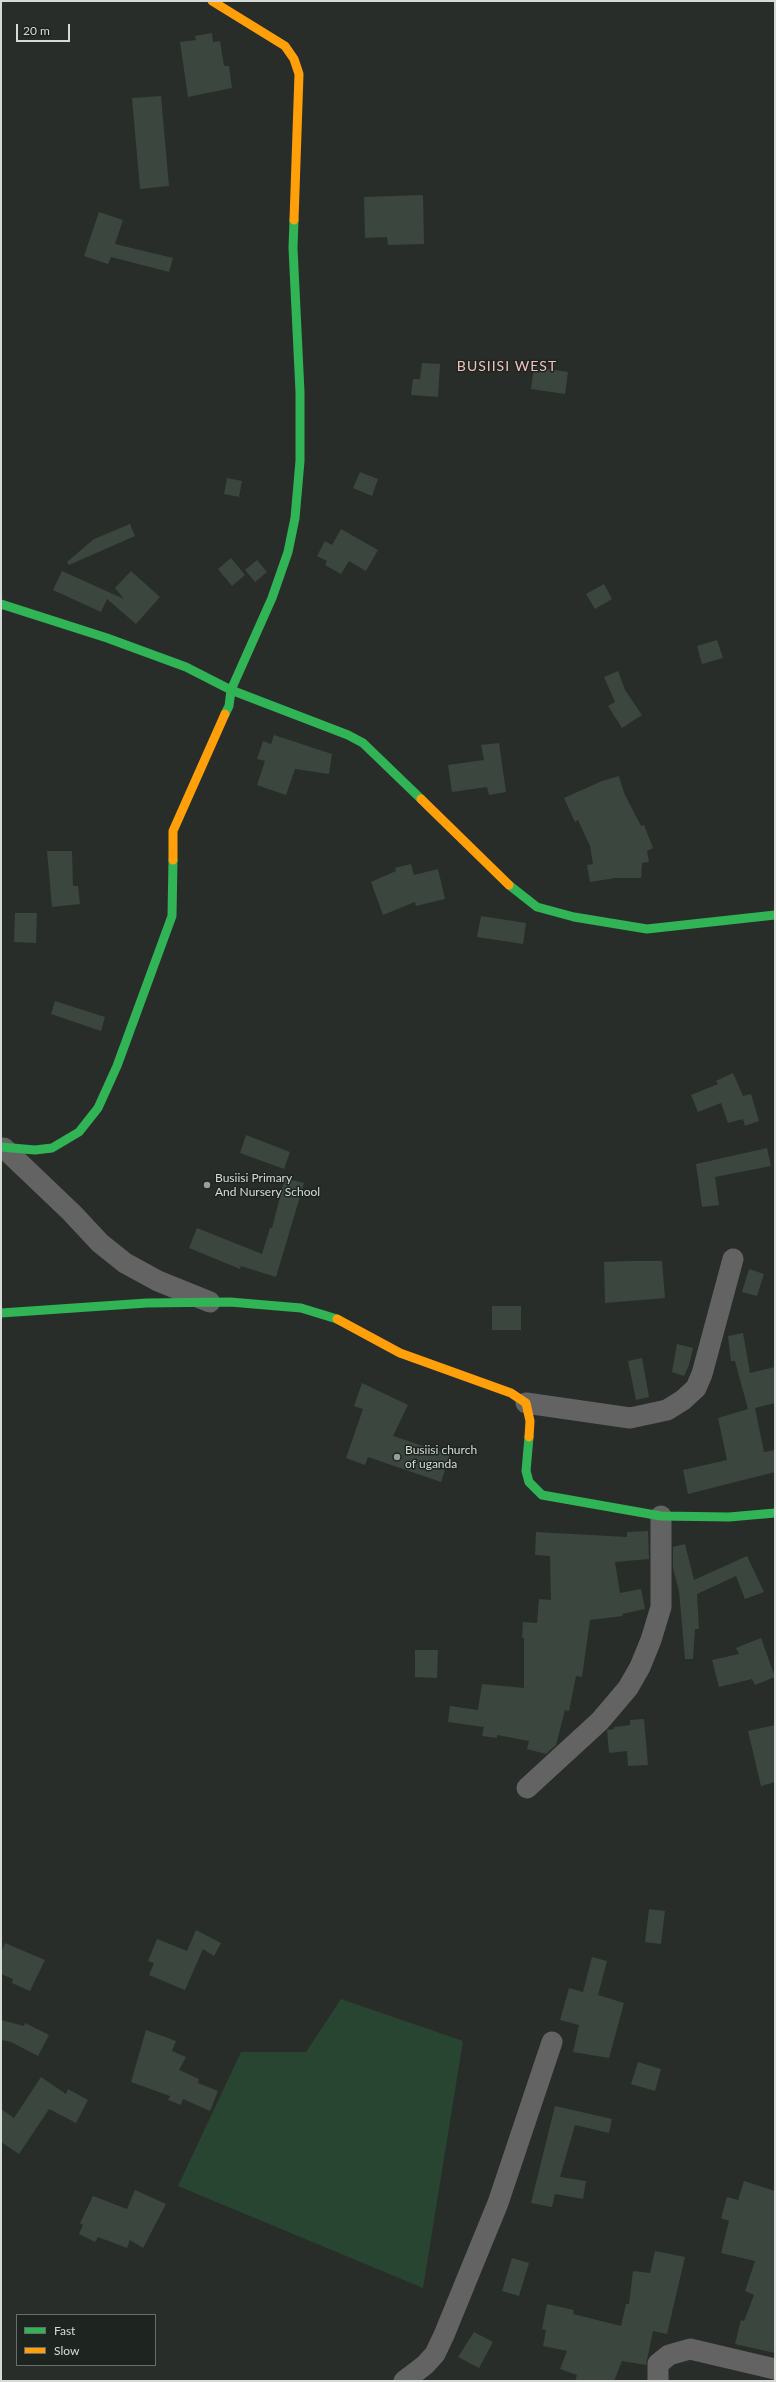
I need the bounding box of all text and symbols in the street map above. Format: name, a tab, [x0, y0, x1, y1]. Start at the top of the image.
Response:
scale bar	[18, 16, 72, 42]
text: 20 m	[23, 23, 50, 38]
district label: BUSIISI WEST	[457, 358, 557, 374]
place label: Busiisi Primary And Nursery School	[215, 1171, 320, 1199]
marker: Busiisi Primary And Nursery School	[202, 1180, 212, 1190]
place label: Busiisi church of uganda	[405, 1443, 477, 1471]
marker: Busiisi church of uganda	[392, 1452, 402, 1462]
legend	[16, 2314, 156, 2366]
text: Fast	[54, 2323, 75, 2338]
text: Slow	[54, 2343, 79, 2358]

